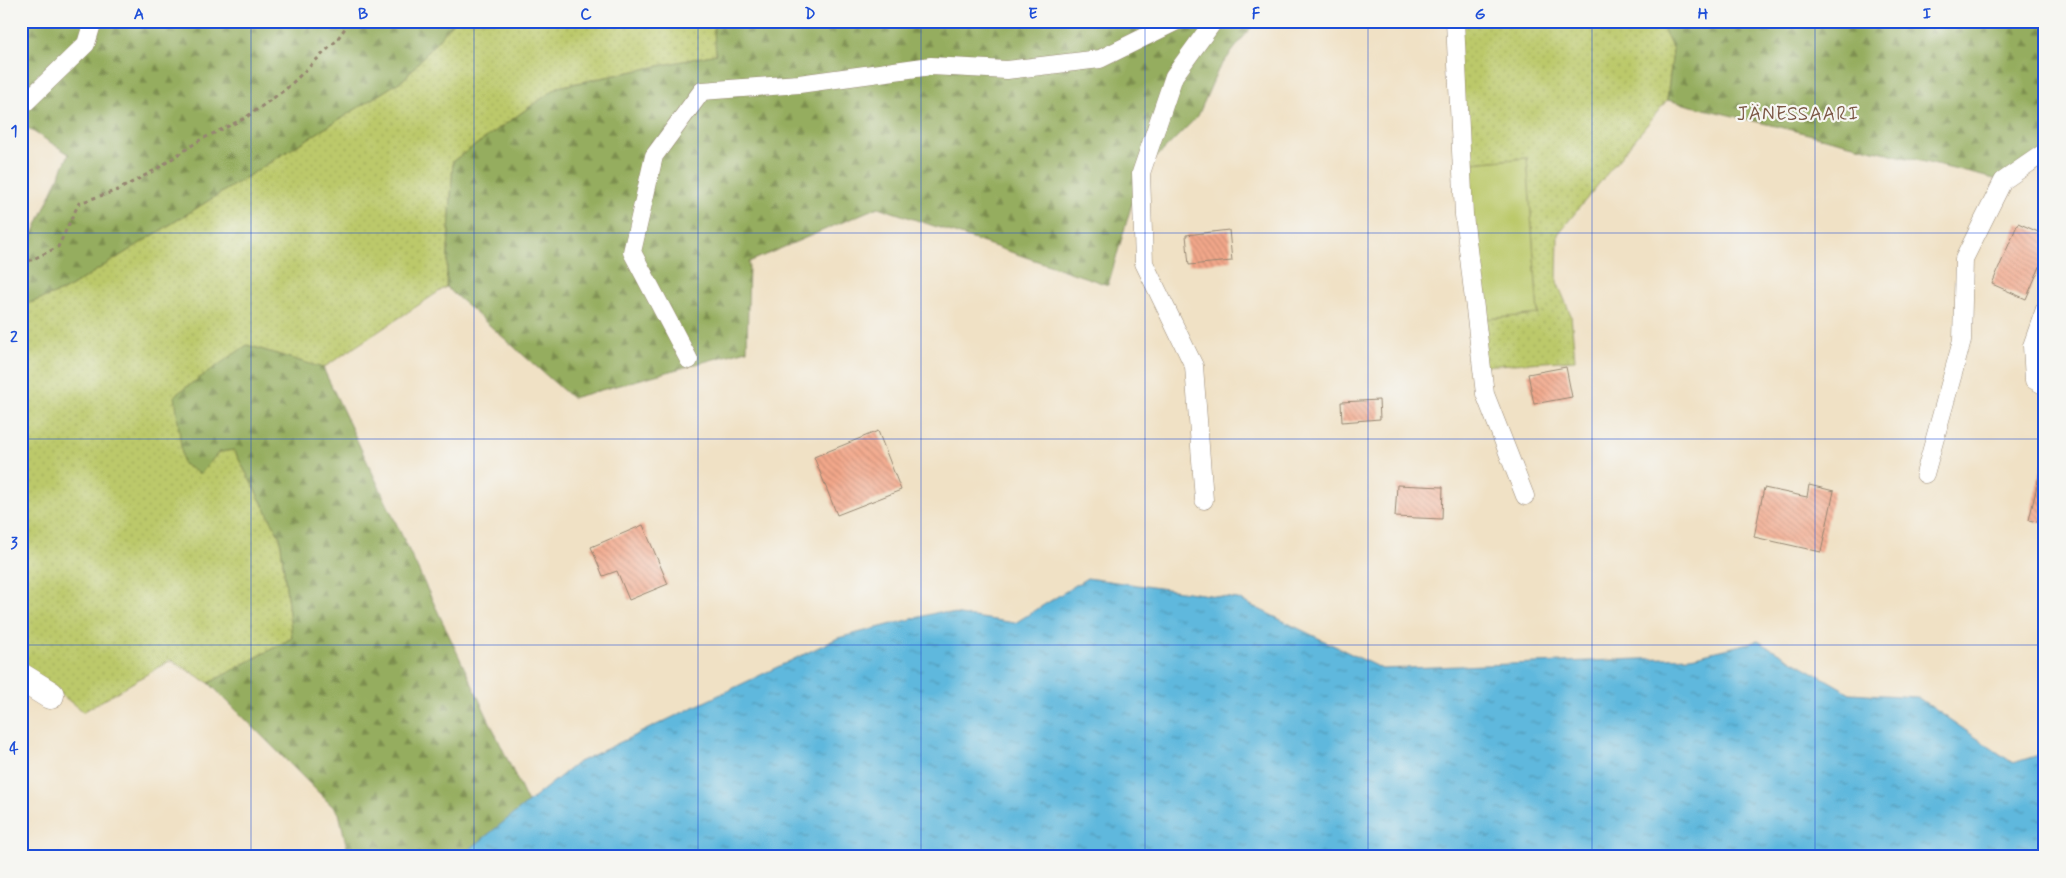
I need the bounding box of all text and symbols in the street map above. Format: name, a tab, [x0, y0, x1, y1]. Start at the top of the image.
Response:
text: A	[134, 4, 144, 25]
text: B	[358, 4, 368, 25]
text: C	[580, 4, 592, 25]
text: D	[804, 4, 816, 25]
text: E	[1028, 4, 1038, 25]
text: F	[1252, 4, 1261, 25]
text: G	[1475, 4, 1486, 25]
text: H	[1698, 4, 1709, 25]
text: I	[1923, 4, 1932, 25]
district label: JÄNESSAARI	[1737, 102, 1859, 127]
text: 1	[10, 121, 18, 142]
text: 2	[10, 327, 18, 348]
text: 3	[10, 533, 18, 554]
text: 4	[9, 738, 19, 759]

